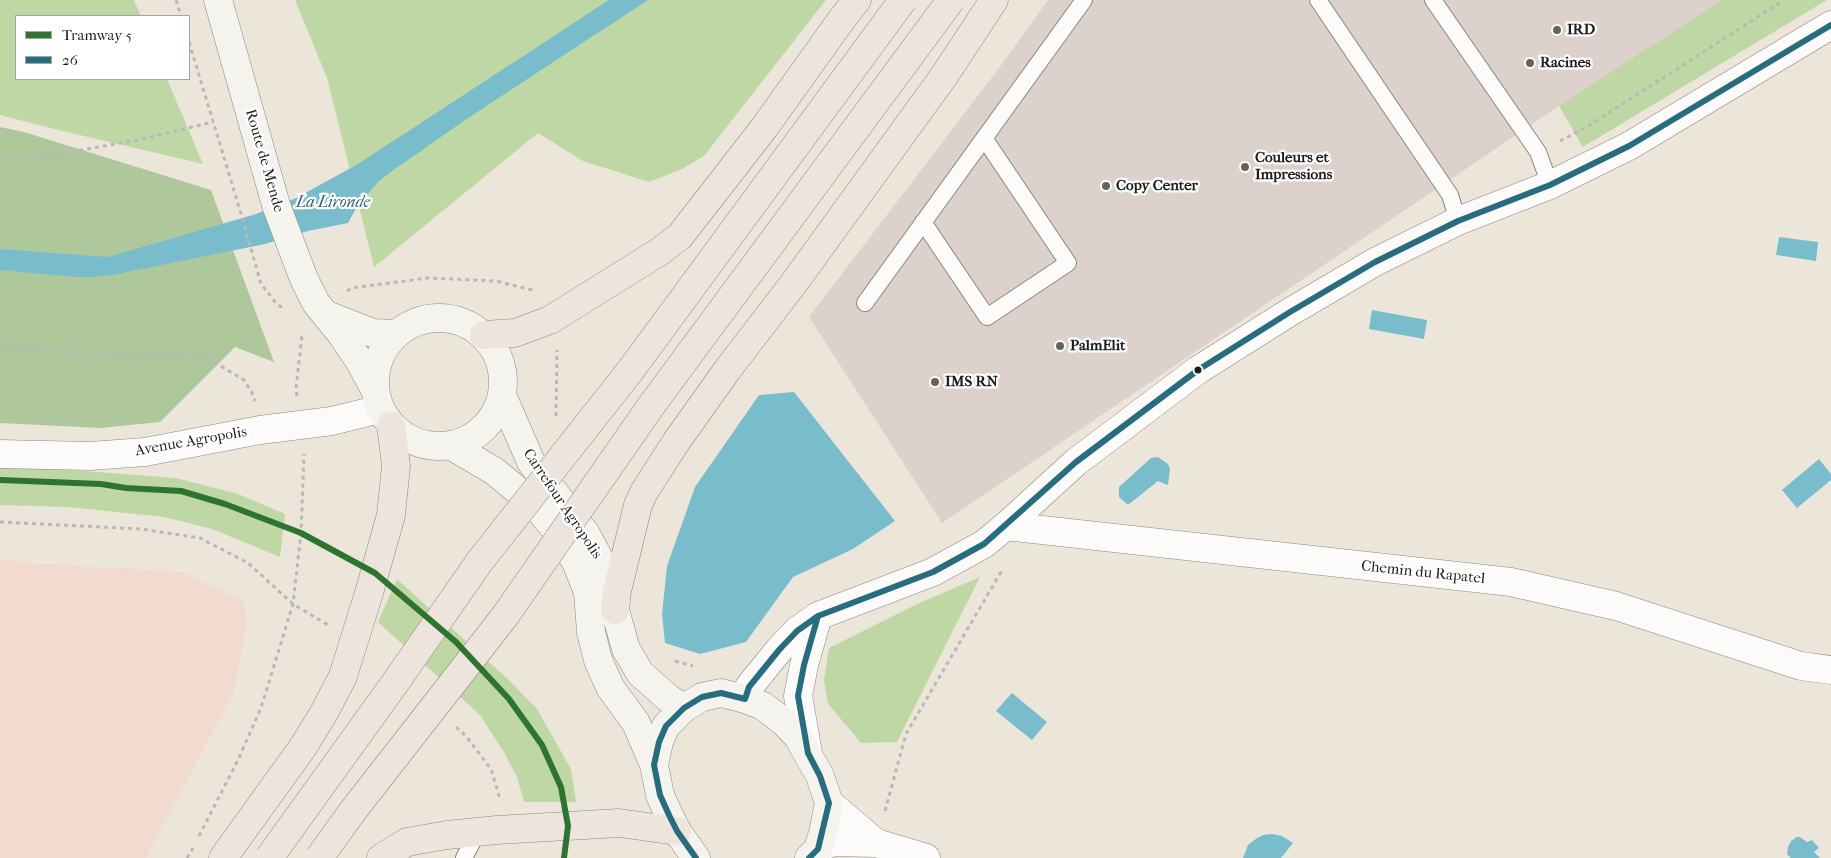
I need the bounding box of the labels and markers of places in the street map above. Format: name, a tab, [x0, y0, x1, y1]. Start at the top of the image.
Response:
place label: IRD	[1567, 21, 1595, 39]
marker: IRD	[1551, 24, 1563, 36]
place label: Racines	[1540, 54, 1591, 72]
marker: Racines	[1524, 57, 1536, 69]
place label: Couleurs et Impressions	[1255, 149, 1332, 184]
marker: Couleurs et Impressions	[1239, 161, 1251, 173]
place label: Copy Center	[1116, 177, 1198, 195]
marker: Copy Center	[1100, 180, 1112, 192]
place label: PalmElit	[1070, 337, 1125, 355]
marker: PalmElit	[1054, 340, 1066, 352]
unlabelled marker	[1193, 365, 1203, 375]
place label: IMS RN	[945, 373, 998, 391]
marker: IMS RN	[929, 376, 941, 388]

